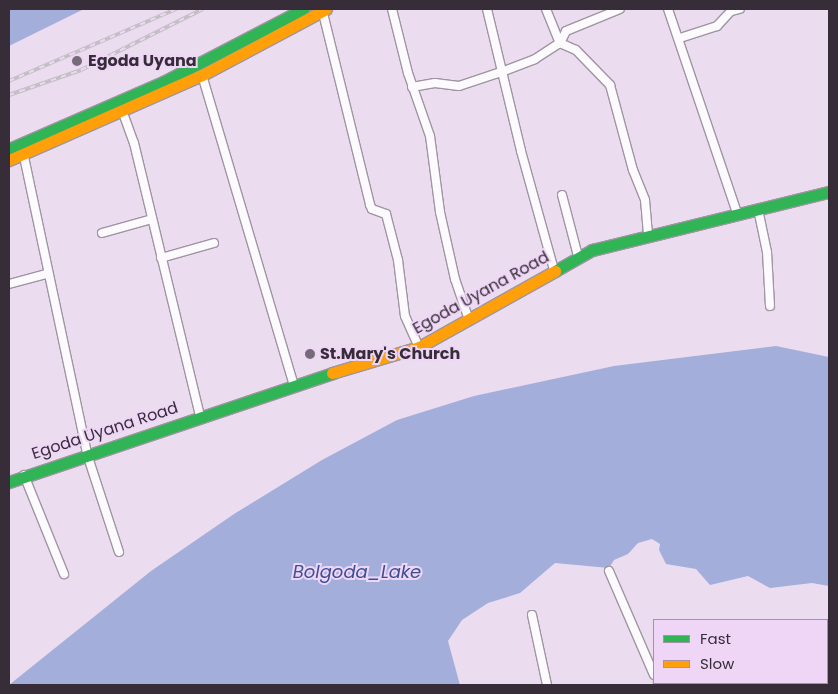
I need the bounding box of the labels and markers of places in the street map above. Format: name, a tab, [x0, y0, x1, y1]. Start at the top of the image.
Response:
place label: Egoda Uyana	[88, 51, 197, 71]
marker: Egoda Uyana	[70, 54, 84, 68]
place label: St.Mary's Church	[320, 344, 460, 364]
marker: St.Mary's Church	[304, 348, 316, 360]

